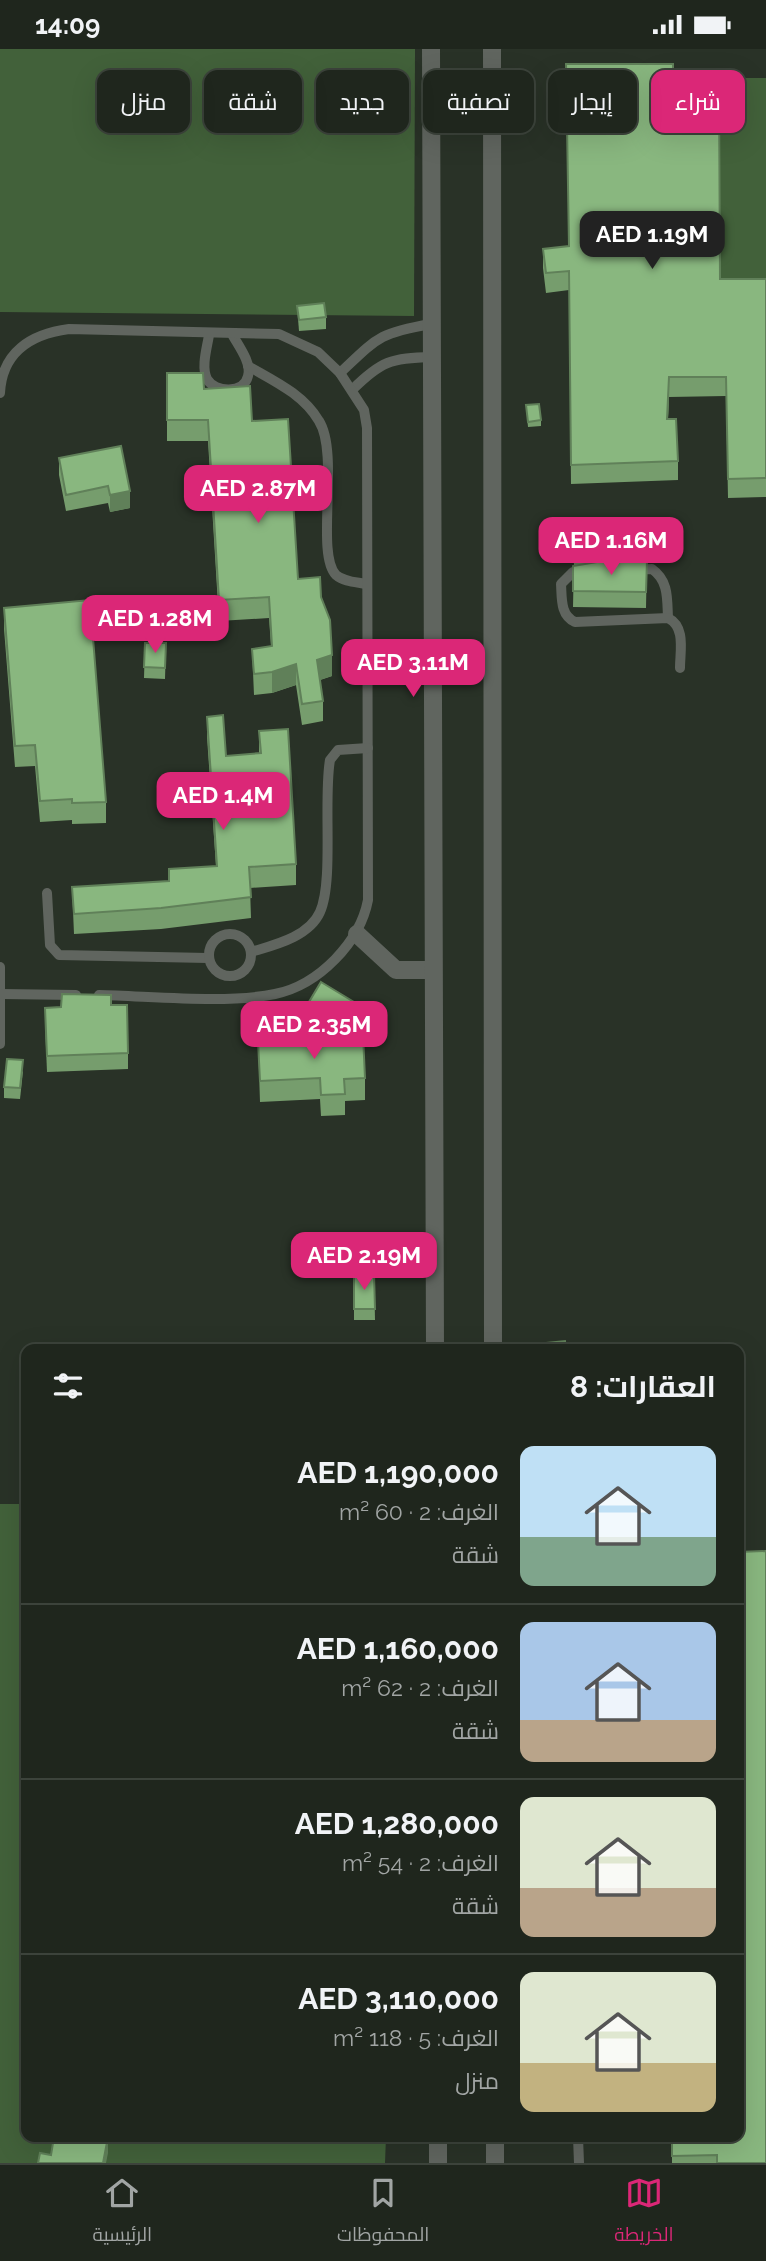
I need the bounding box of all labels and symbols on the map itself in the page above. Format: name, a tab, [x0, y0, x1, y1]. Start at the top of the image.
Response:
pin: AED 1.19M	[572, 211, 732, 271]
pin: AED 2.87M	[178, 465, 338, 525]
pin: AED 1.16M	[531, 517, 691, 577]
pin: AED 1.28M	[75, 595, 235, 655]
pin: AED 3.11M	[333, 639, 493, 699]
pin: AED 1.4M	[151, 773, 295, 832]
pin: AED 2.35M	[234, 1002, 394, 1061]
pin: AED 2.19M	[284, 1233, 444, 1292]

